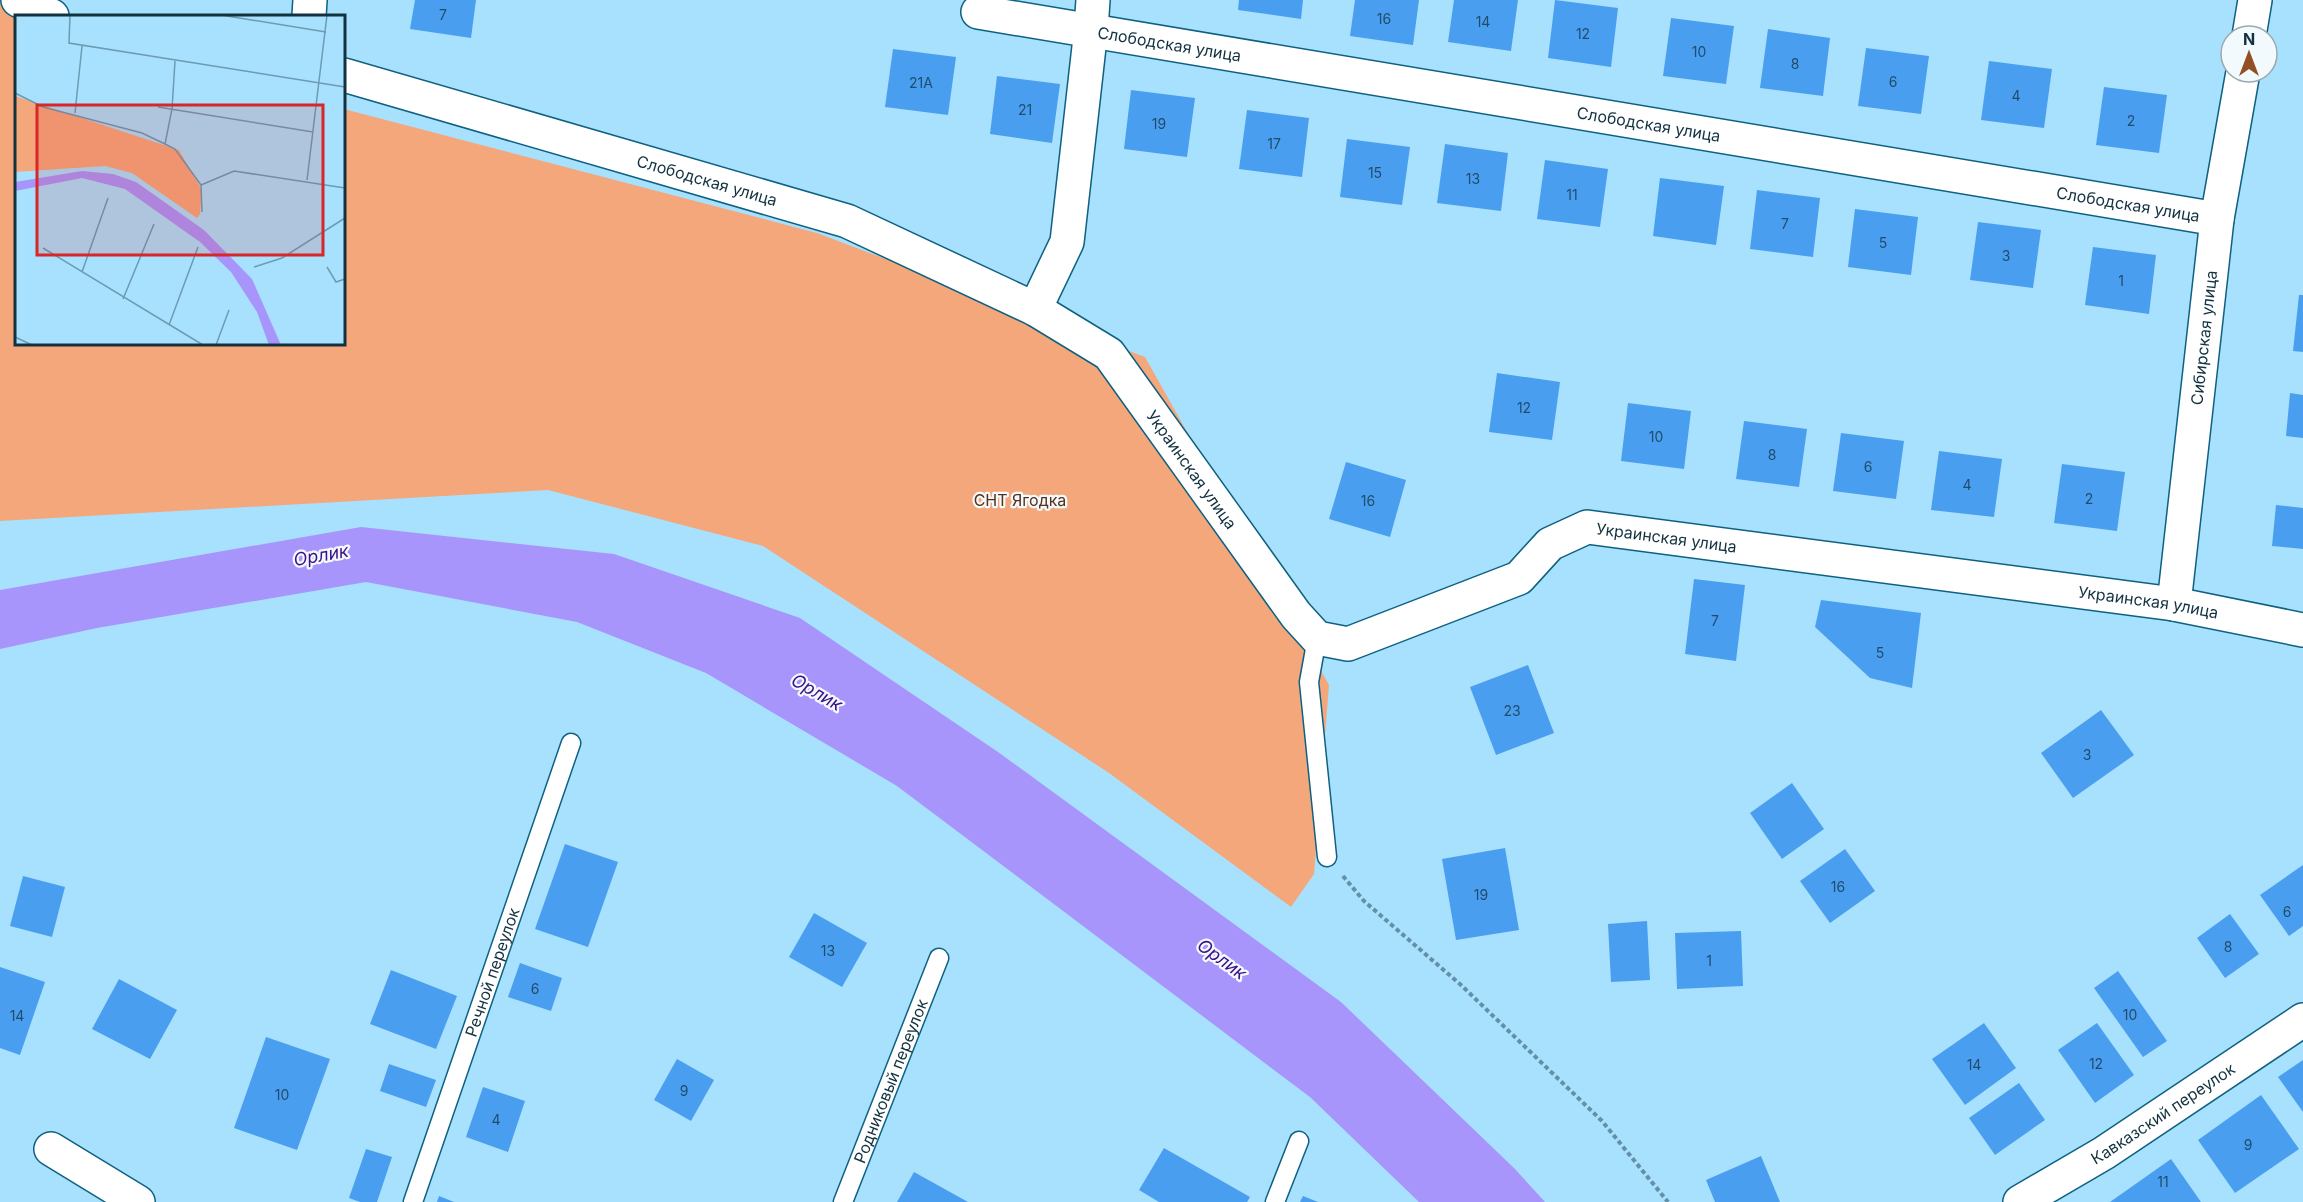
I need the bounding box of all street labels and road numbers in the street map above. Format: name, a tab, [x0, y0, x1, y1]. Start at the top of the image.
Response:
street label: Слободская улица	[1096, 22, 1243, 66]
street label: Слободская улица	[1575, 102, 1722, 146]
street label: Слободская улица	[634, 151, 780, 210]
street label: Слободская улица	[2055, 182, 2201, 226]
street label: Сибирская улица	[2186, 269, 2221, 406]
street label: Украинская улица	[1142, 406, 1241, 533]
street label: Украинская улица	[1595, 518, 1738, 557]
street label: Украинская улица	[2077, 582, 2220, 623]
street label: Речной переулок	[461, 905, 524, 1039]
street label: Родниковый переулок	[849, 996, 932, 1166]
street label: Кавказский переулок	[2087, 1058, 2239, 1169]

